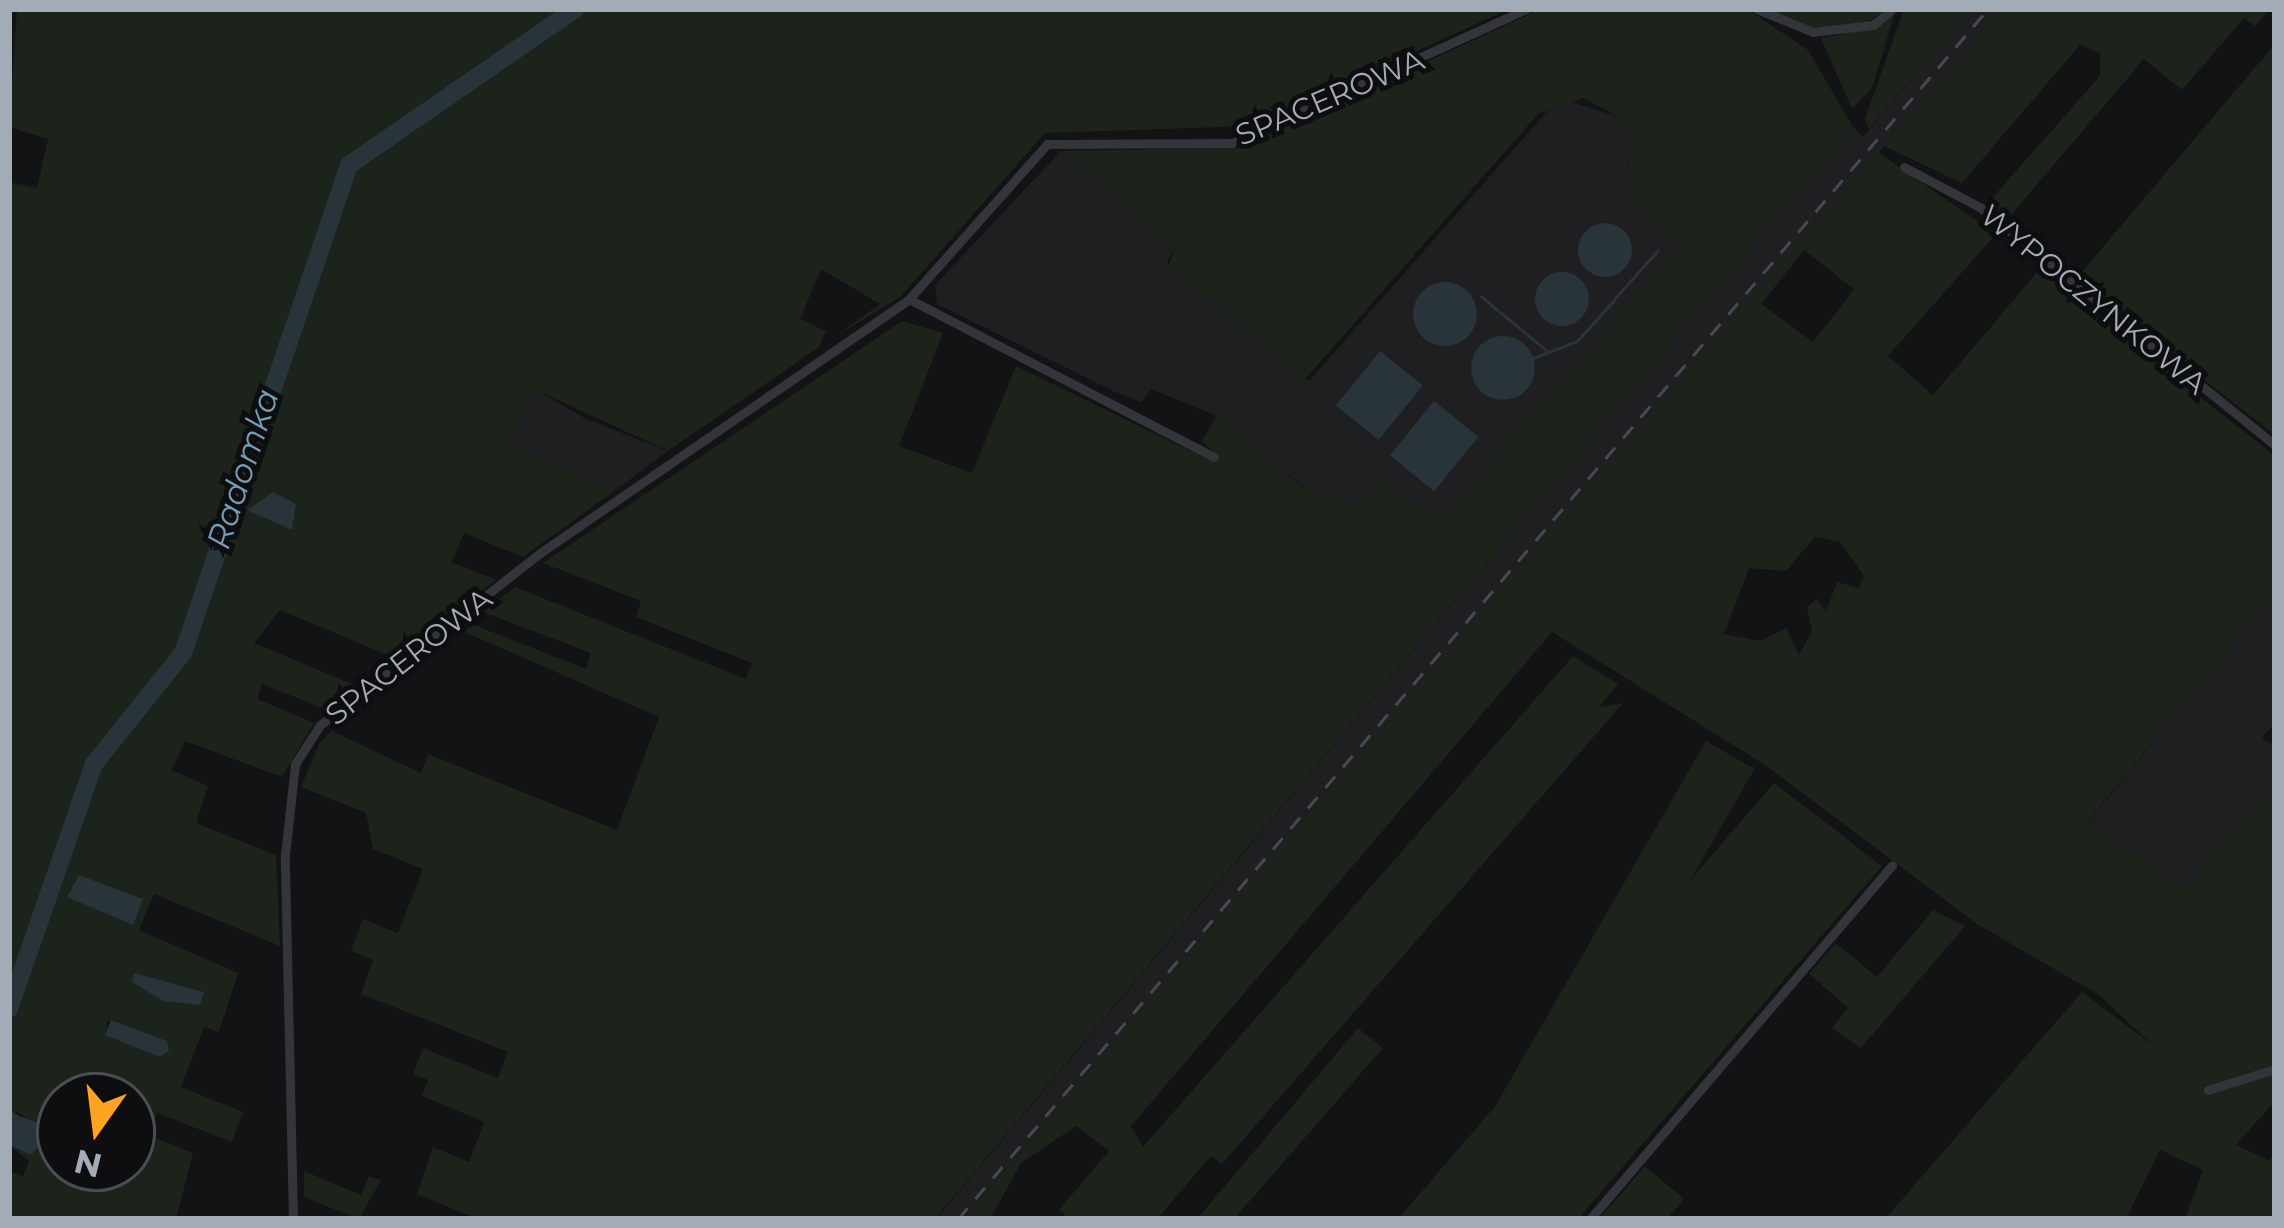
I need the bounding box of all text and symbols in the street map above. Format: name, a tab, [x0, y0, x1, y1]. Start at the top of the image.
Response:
street label: SPACEROWA	[1230, 42, 1430, 154]
street label: WYPOCZYNKOWA	[1973, 198, 2213, 402]
water label: Radomka	[199, 384, 287, 554]
street label: SPACEROWA	[319, 581, 499, 733]
north arrow	[36, 1072, 156, 1192]
text: N	[70, 1141, 106, 1187]

